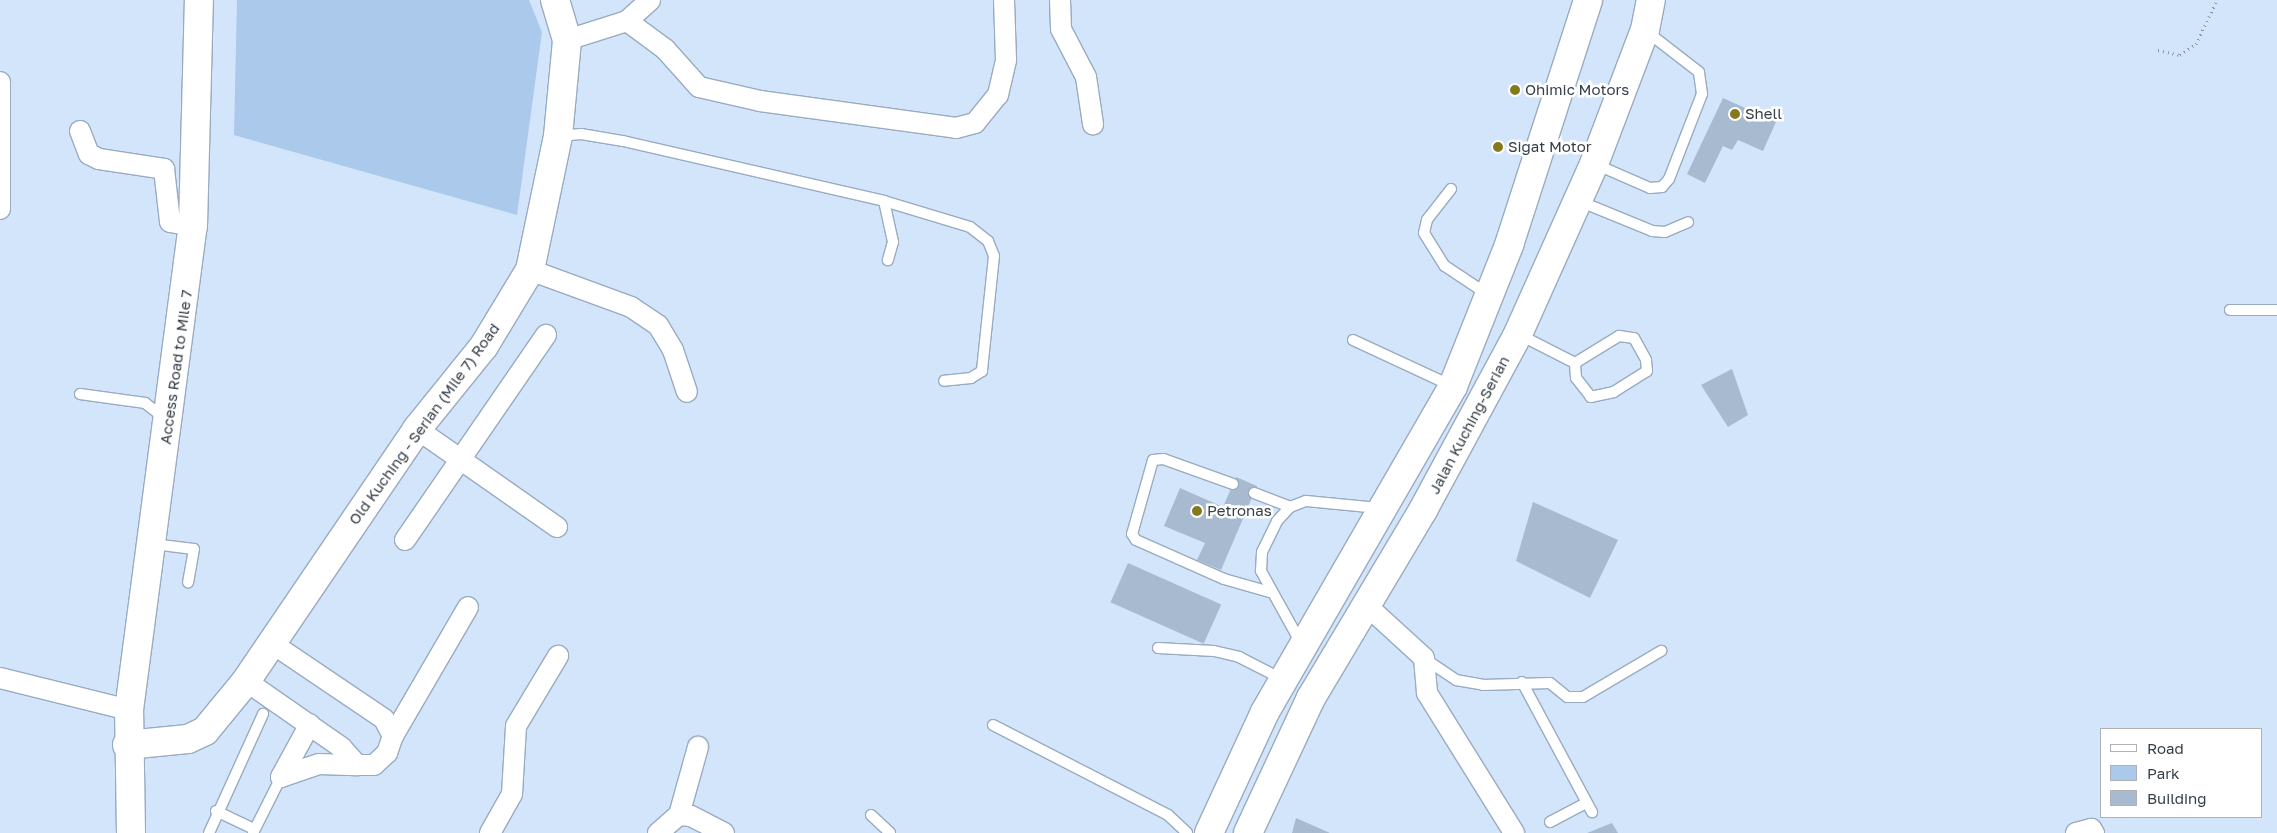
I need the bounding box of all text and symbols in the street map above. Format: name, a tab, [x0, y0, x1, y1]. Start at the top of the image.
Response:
place label: Ohimic Motors	[1525, 81, 1629, 99]
marker: Ohimic Motors	[1509, 84, 1521, 96]
place label: Shell	[1745, 105, 1782, 123]
marker: Shell	[1729, 108, 1741, 120]
place label: Sigat Motor	[1508, 138, 1592, 156]
marker: Sigat Motor	[1492, 141, 1504, 153]
street label: Access Road to Mile 7	[156, 289, 196, 445]
street label: Old Kuching - Serian (Mile 7) Road	[345, 320, 503, 528]
street label: Jalan Kuching-Serian	[1425, 353, 1513, 497]
place label: Petronas	[1207, 502, 1272, 520]
marker: Petronas	[1191, 505, 1203, 517]
legend	[2100, 728, 2262, 818]
text: Road	[2147, 739, 2184, 757]
text: Park	[2147, 764, 2179, 782]
text: Building	[2147, 789, 2207, 807]

